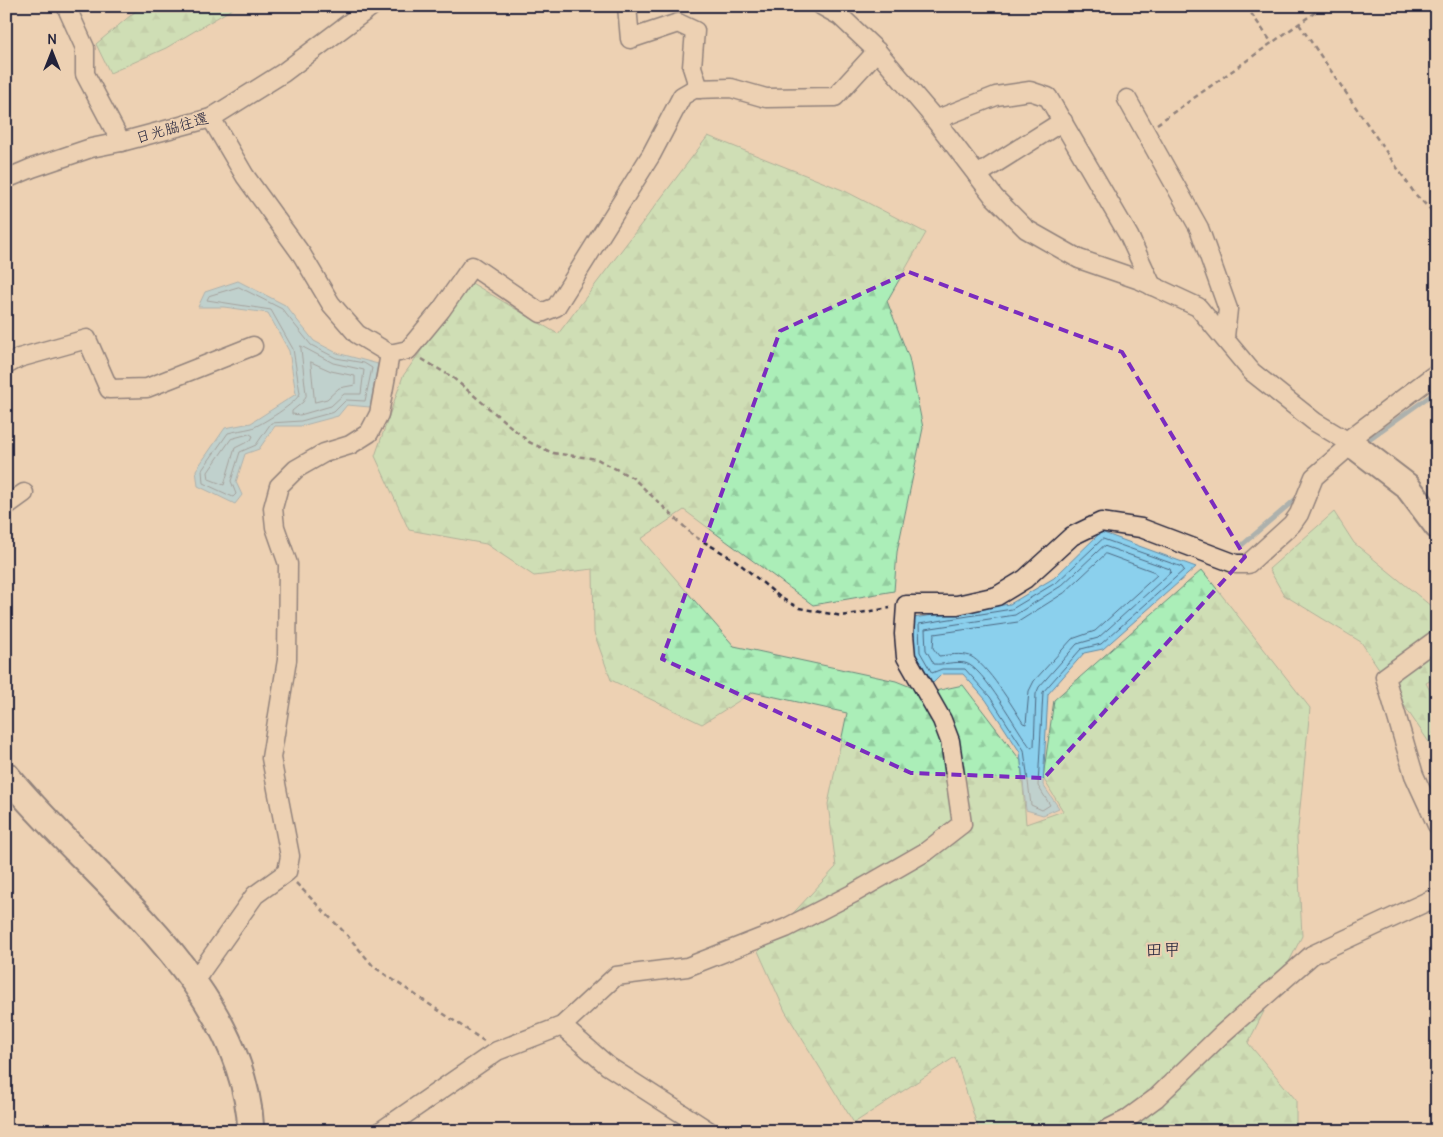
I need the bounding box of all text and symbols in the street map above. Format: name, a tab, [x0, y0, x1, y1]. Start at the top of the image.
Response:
north arrow	[28, 28, 78, 78]
text: N	[47, 30, 57, 48]
street label: 日光脇往還	[133, 108, 211, 147]
district label: 田甲	[1145, 938, 1181, 961]

